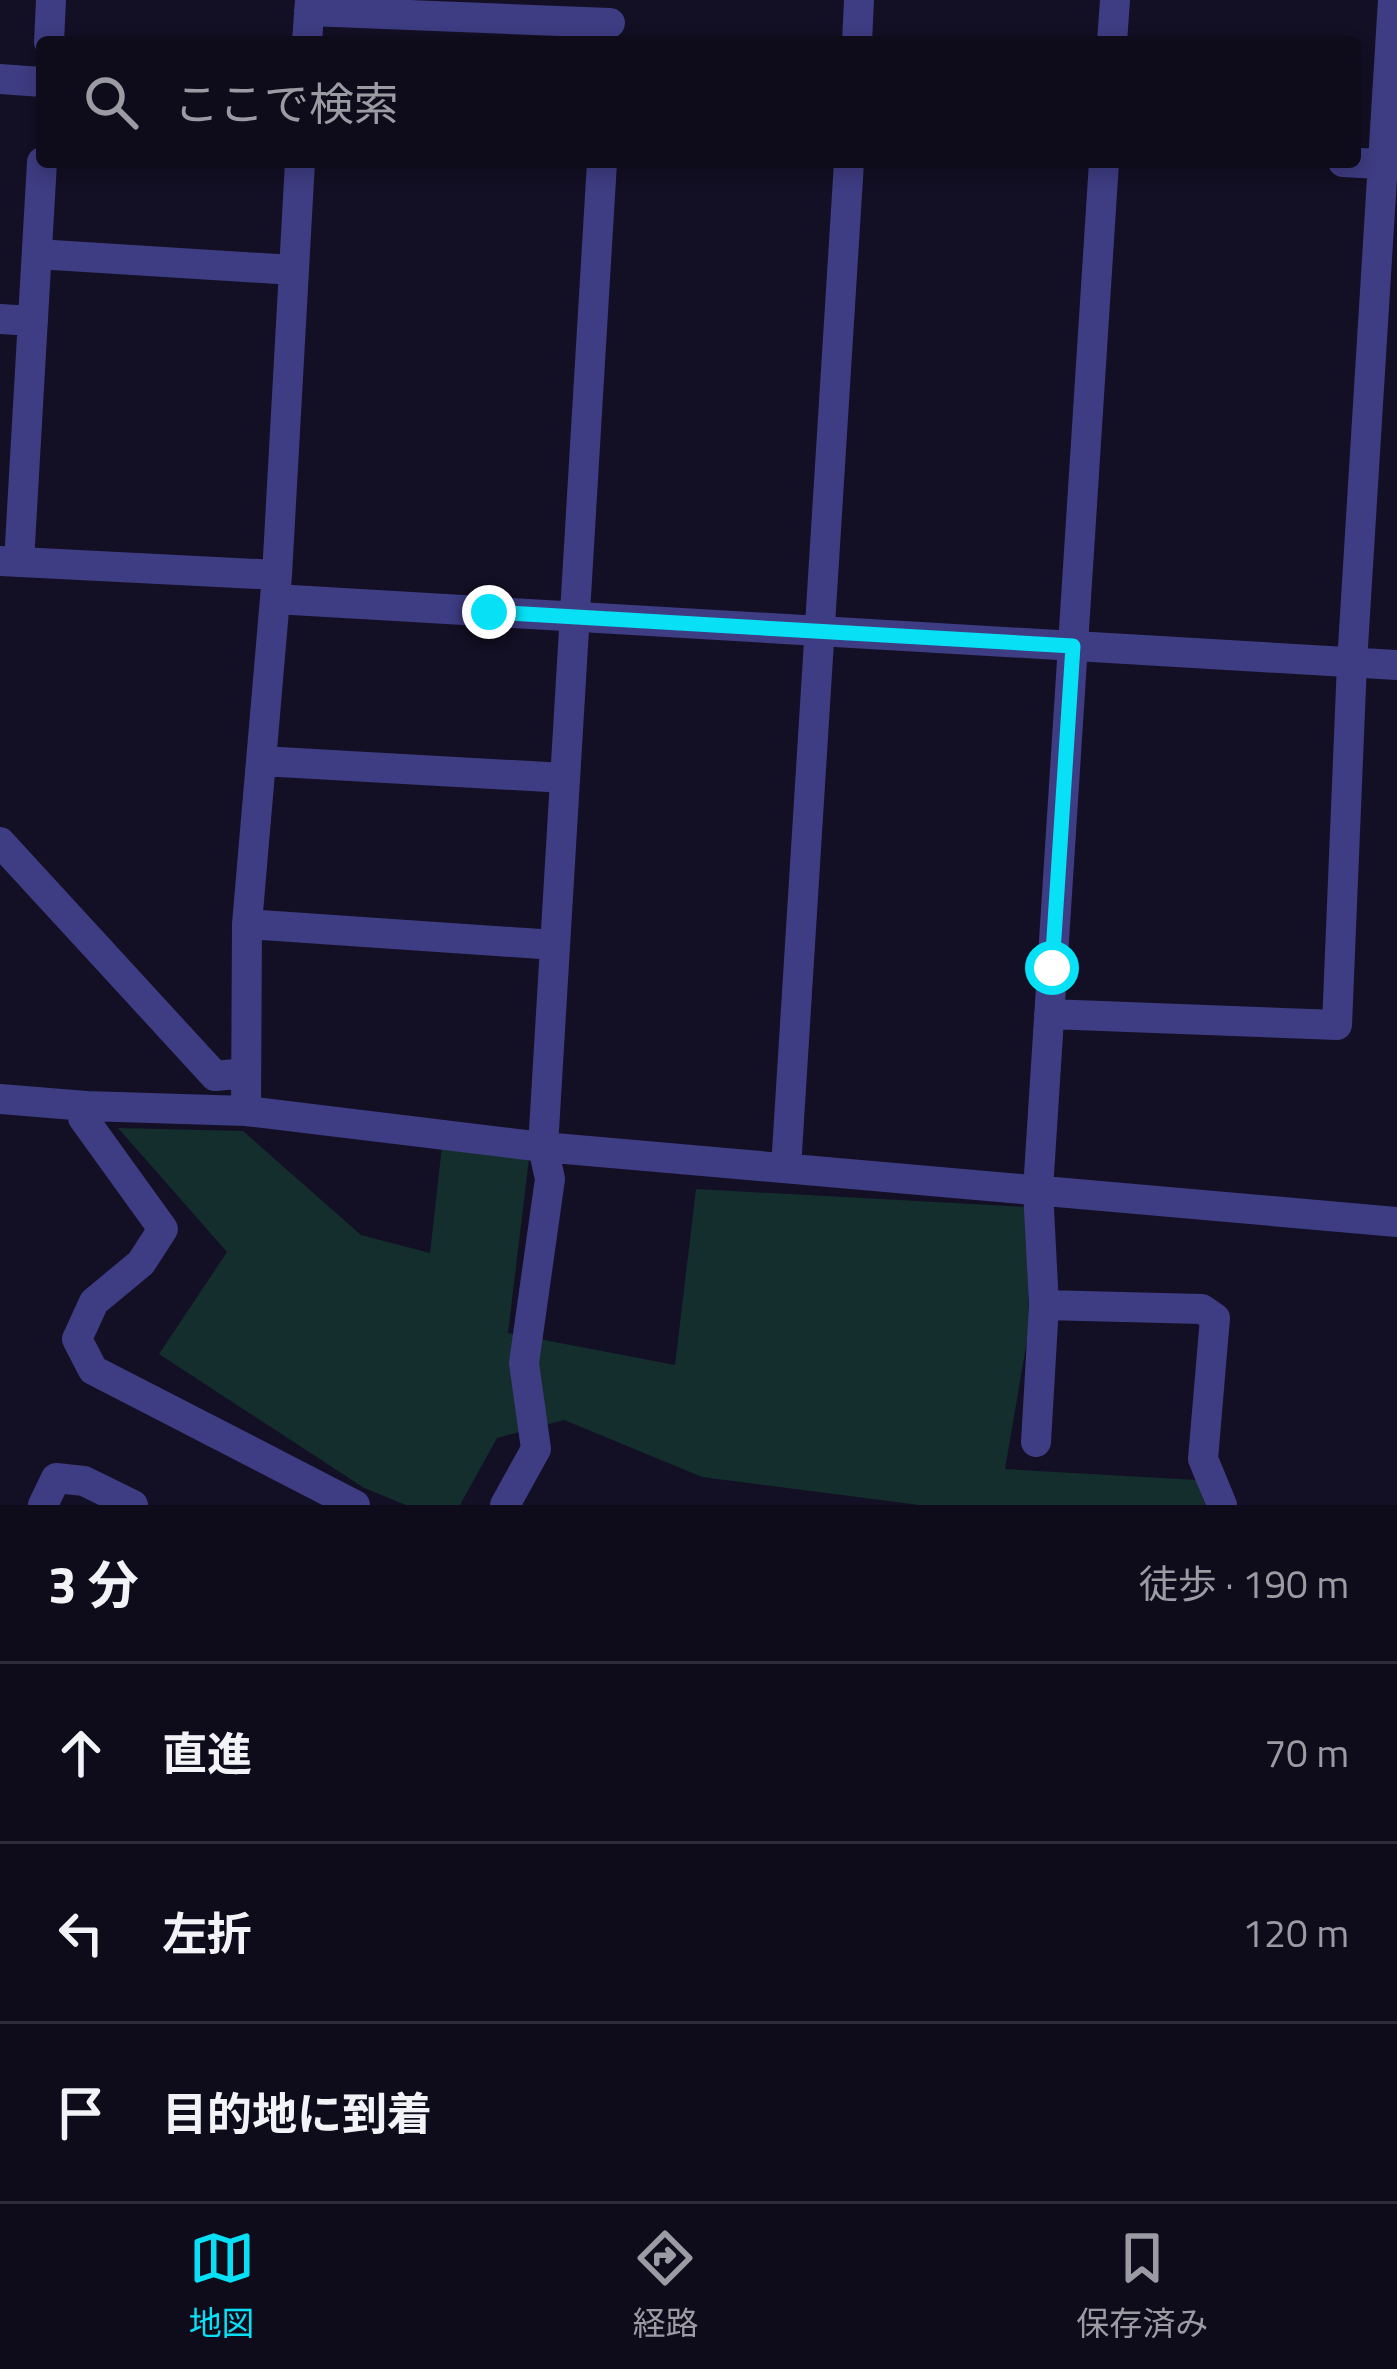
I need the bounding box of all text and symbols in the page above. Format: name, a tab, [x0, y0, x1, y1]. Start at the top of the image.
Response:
search box	[36, 36, 1361, 168]
icon: search	[78, 69, 144, 135]
text: ここで検索	[174, 69, 399, 137]
route end	[462, 585, 516, 639]
route start	[1025, 941, 1079, 995]
text: 3 分	[48, 1545, 139, 1623]
text: 徒歩 · 190 m	[1139, 1554, 1349, 1613]
text: 直進	[162, 1719, 252, 1787]
icon: ahead	[48, 1720, 114, 1786]
text: 70 m	[1264, 1723, 1349, 1782]
text: 左折	[162, 1899, 252, 1967]
icon: left	[48, 1900, 114, 1966]
text: 120 m	[1242, 1903, 1349, 1962]
text: 目的地に到着	[162, 2079, 432, 2147]
icon: arrive	[48, 2080, 114, 2146]
tab: 地図	[189, 2225, 255, 2348]
tab: 経路	[632, 2225, 698, 2348]
tab: 保存済み	[1076, 2225, 1208, 2348]

